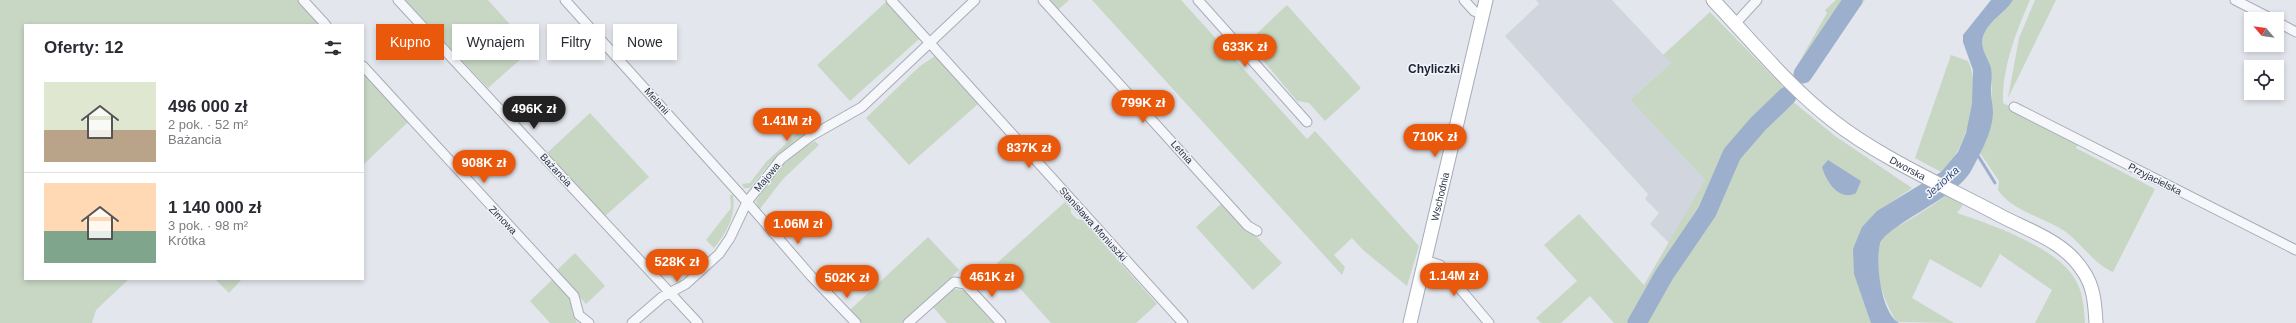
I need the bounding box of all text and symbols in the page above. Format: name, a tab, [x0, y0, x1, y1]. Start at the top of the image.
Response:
north arrow	[2244, 12, 2284, 52]
map controls	[2244, 12, 2284, 100]
chip: Kupno	[376, 24, 444, 60]
chip: Wynajem	[452, 24, 539, 60]
chip: Filtry	[547, 24, 605, 60]
chip: Nowe	[613, 24, 677, 60]
pin: 633K zł	[1208, 34, 1282, 68]
icon: filters	[322, 37, 344, 59]
text: Oferty: 12	[44, 38, 123, 57]
text: 633K zł	[1223, 39, 1267, 54]
button: locate	[2244, 60, 2284, 100]
district label: Chyliczki	[1408, 62, 1460, 76]
street label: Melanii	[642, 86, 672, 116]
pin: 799K zł	[1106, 90, 1180, 124]
text: 799K zł	[1121, 95, 1165, 110]
pin: 496K zł	[497, 96, 571, 130]
text: 496 000 zł	[168, 97, 247, 116]
icon: home	[76, 98, 124, 146]
text: 496K zł	[512, 101, 556, 116]
pin: 1.41M zł	[746, 108, 828, 142]
text: 1.41M zł	[762, 113, 812, 128]
text: 2 pok. · 52 m²	[168, 117, 248, 132]
pin: 710K zł	[1398, 124, 1472, 158]
text: 710K zł	[1413, 129, 1457, 144]
text: Bażancia	[168, 132, 221, 147]
pin: 837K zł	[992, 135, 1066, 169]
street label: Letnia	[1169, 138, 1195, 166]
text: 837K zł	[1007, 140, 1051, 155]
pin: 908K zł	[447, 150, 521, 184]
street label: Bażancia	[538, 151, 574, 189]
street label: Dworska	[1888, 154, 1928, 182]
text: 908K zł	[462, 155, 506, 170]
street label: Majowa	[752, 160, 782, 194]
street label: Przyjacielska	[2127, 161, 2184, 197]
water label: Jeziorka	[1922, 164, 1961, 201]
street label: Wschodnia	[1429, 171, 1451, 222]
street label: Stanisława Moniuszki	[1057, 185, 1129, 263]
text: 1 140 000 zł	[168, 198, 262, 217]
icon: home	[76, 199, 124, 247]
street label: Zimowa	[487, 204, 519, 237]
pin: 1.06M zł	[757, 211, 839, 245]
text: 1.06M zł	[773, 216, 823, 231]
text: 3 pok. · 98 m²	[168, 218, 248, 233]
text: Krótka	[168, 233, 206, 248]
pin: 528K zł	[640, 249, 714, 283]
text: 528K zł	[655, 254, 699, 269]
pin: 1.14M zł	[1413, 263, 1495, 297]
pin: 461K zł	[955, 264, 1029, 298]
pin: 502K zł	[810, 265, 884, 299]
text: 1.14M zł	[1429, 268, 1479, 283]
text: 461K zł	[970, 269, 1014, 284]
text: 502K zł	[825, 270, 869, 285]

